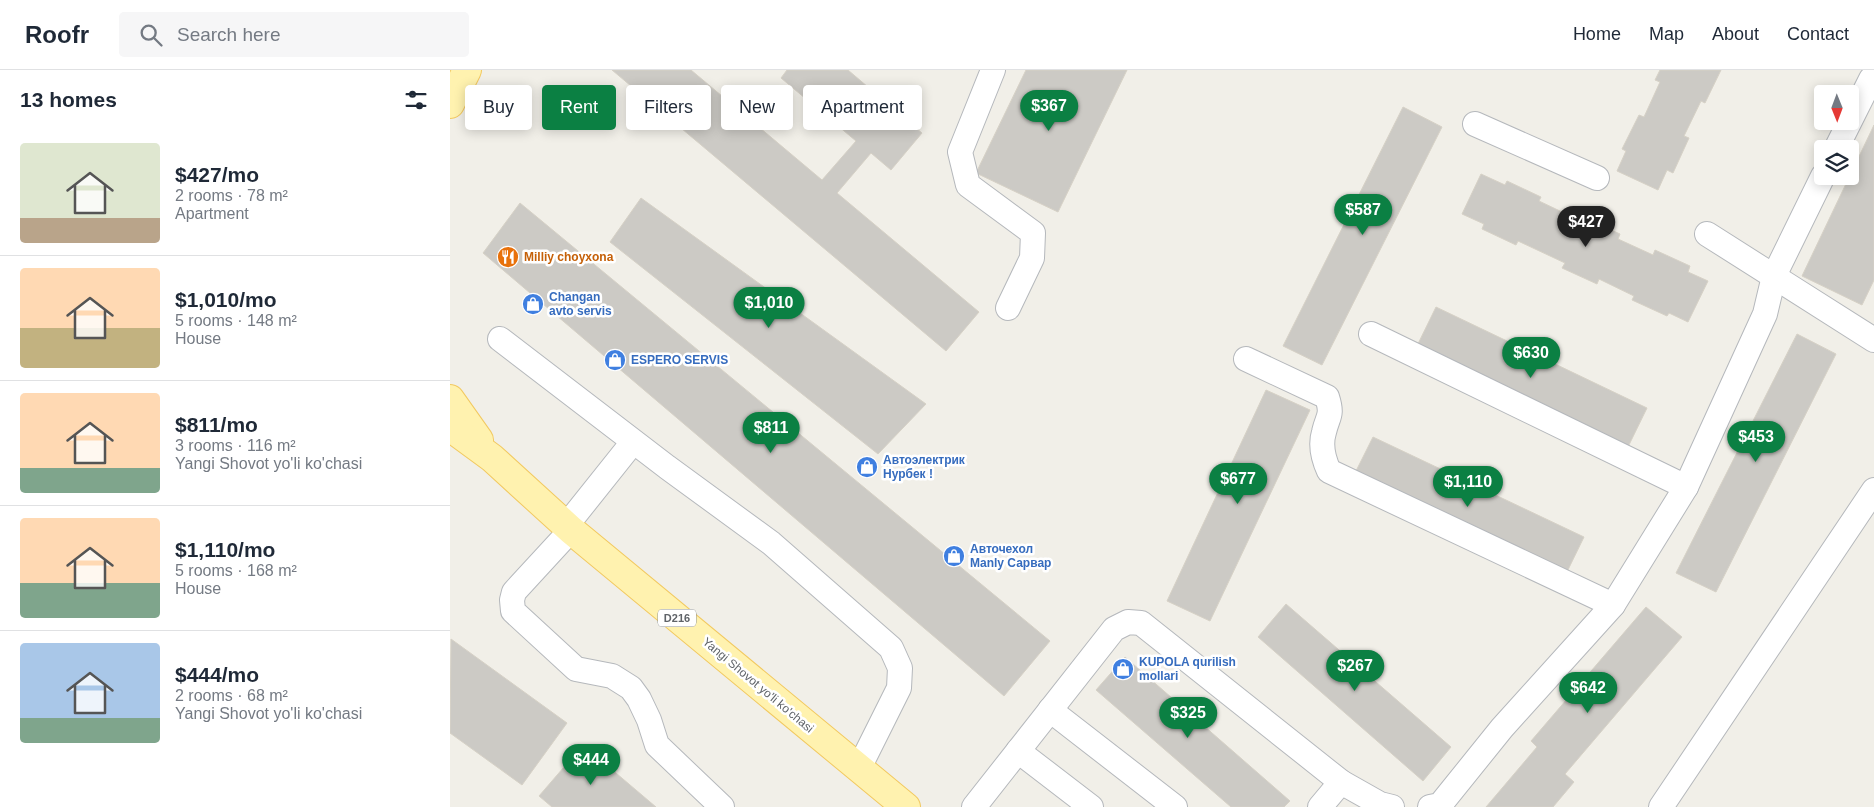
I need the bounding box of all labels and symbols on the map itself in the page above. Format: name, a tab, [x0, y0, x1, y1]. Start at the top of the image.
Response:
north arrow	[1814, 85, 1859, 130]
pin: $367	[1019, 90, 1079, 132]
pin: $587	[1333, 194, 1393, 236]
pin: $427	[1556, 206, 1616, 248]
restaurant icon: Milliy choyxona	[496, 245, 520, 269]
place label: Milliy choyxona	[524, 250, 614, 264]
pin: $1,010	[728, 286, 810, 329]
place label: Changan avto servis	[549, 290, 612, 318]
shop icon: Changan avto servis	[521, 292, 545, 316]
pin: $630	[1501, 336, 1561, 379]
shop icon: ESPERO SERVIS	[603, 348, 627, 372]
place label: ESPERO SERVIS	[631, 353, 728, 367]
pin: $811	[741, 412, 801, 454]
pin: $453	[1726, 420, 1786, 463]
place label: Автоэлектрик Нурбек !	[883, 453, 966, 481]
shop icon: Автоэлектрик Нурбек !	[855, 455, 879, 479]
pin: $677	[1208, 462, 1268, 505]
pin: $1,110	[1427, 466, 1509, 508]
place label: Авточехол Manly Сарвар	[970, 542, 1051, 570]
shop icon: Авточехол Manly Сарвар	[942, 544, 966, 568]
road number: D216	[658, 610, 696, 626]
street label: Yangi Shovot yo'li ko'chasi	[700, 635, 816, 735]
pin: $267	[1325, 650, 1385, 692]
place label: KUPOLA qurilish mollari	[1139, 655, 1236, 683]
shop icon: KUPOLA qurilish mollari	[1111, 657, 1135, 681]
pin: $642	[1558, 672, 1618, 714]
pin: $325	[1158, 696, 1218, 739]
pin: $444	[561, 744, 621, 786]

